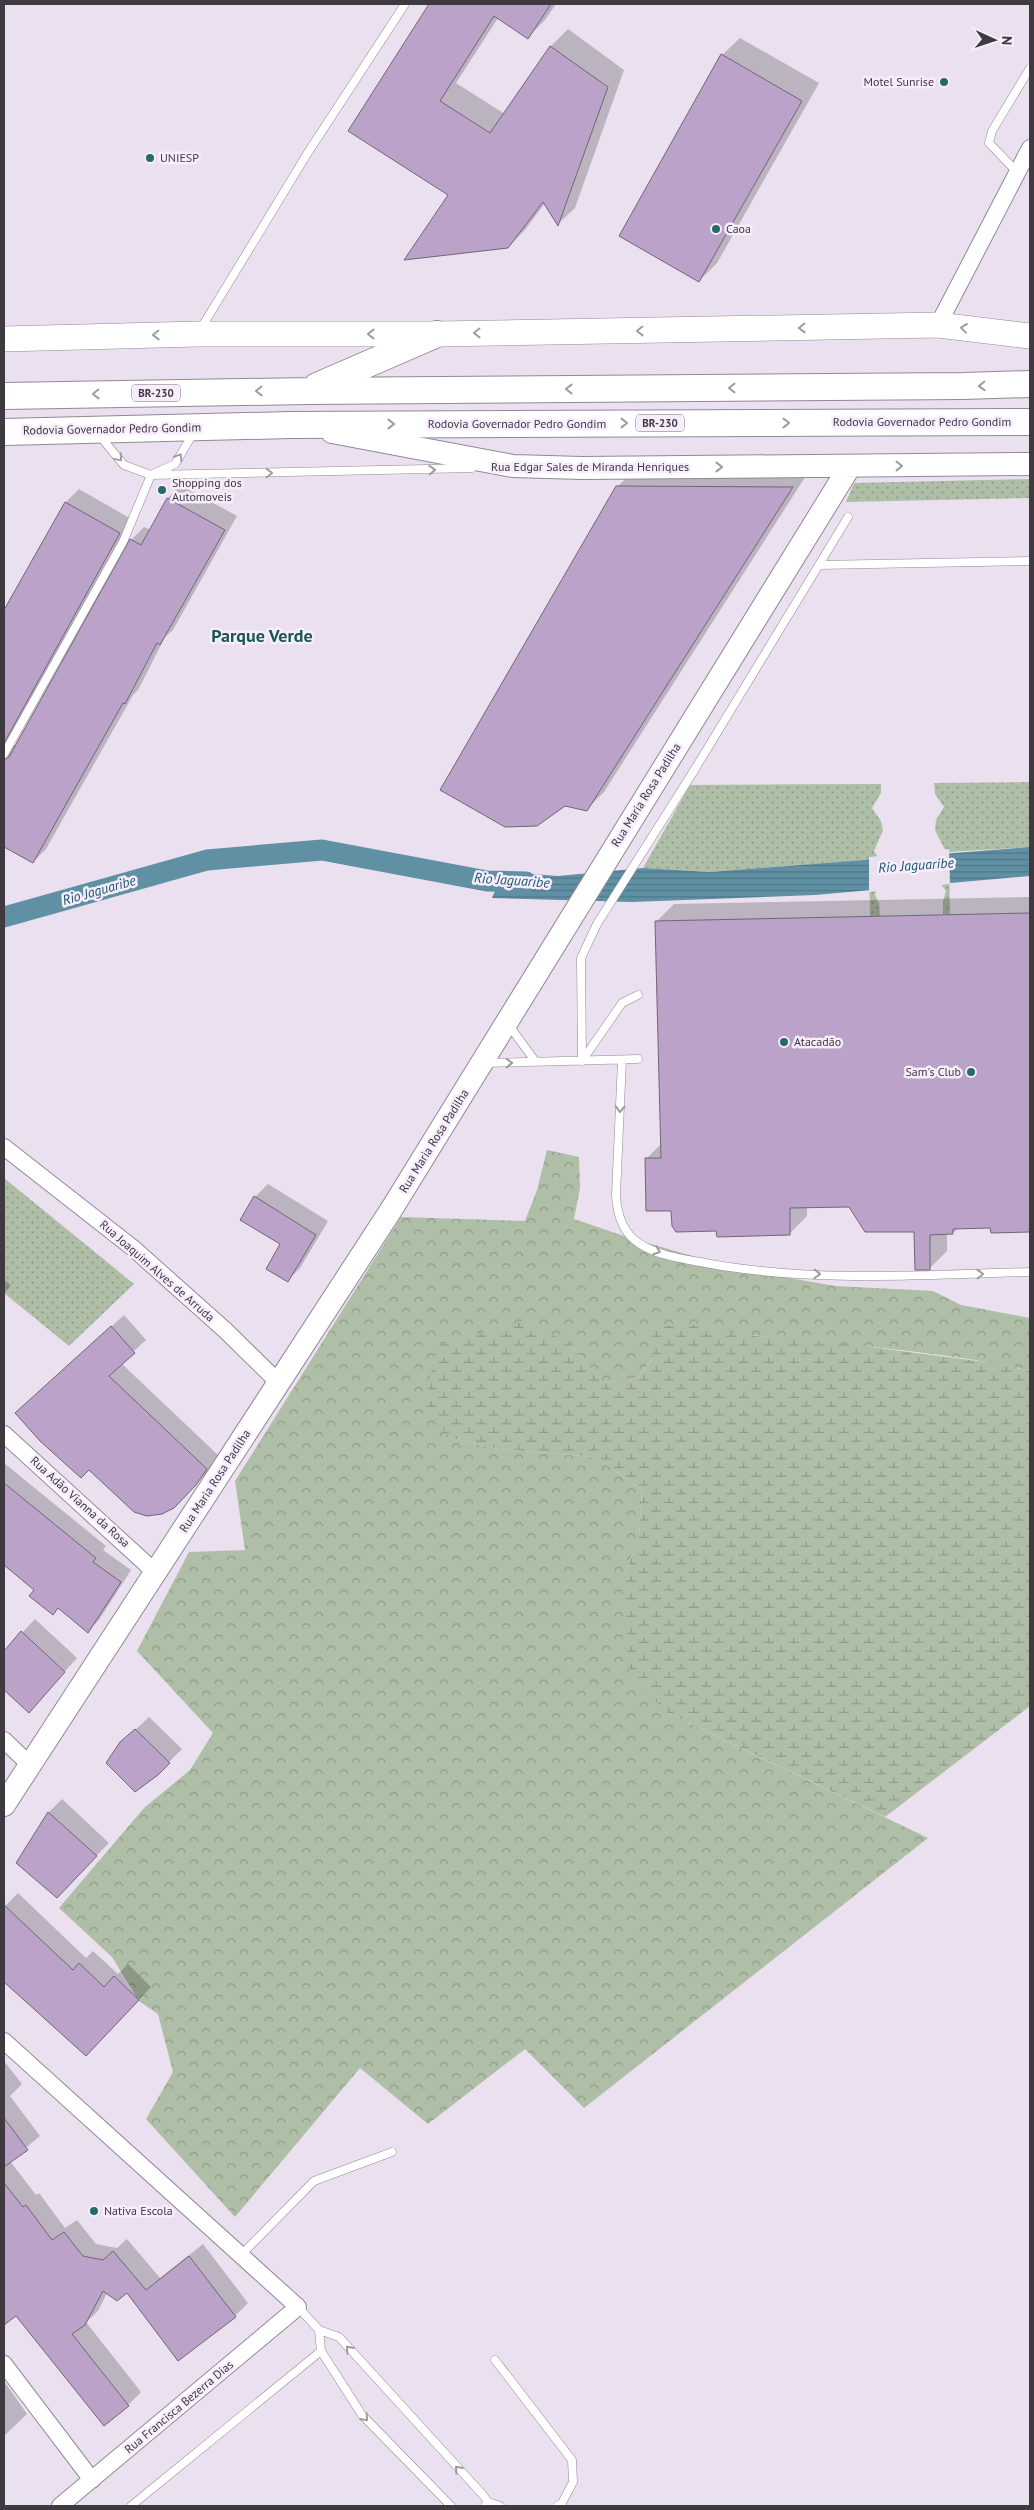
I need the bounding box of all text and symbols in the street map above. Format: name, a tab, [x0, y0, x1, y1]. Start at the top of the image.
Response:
north arrow	[969, 15, 1019, 65]
text: N	[998, 36, 1016, 46]
place label: Motel Sunrise	[863, 74, 934, 89]
marker: Motel Sunrise	[938, 76, 950, 88]
place label: UNIESP	[160, 150, 199, 165]
marker: UNIESP	[144, 152, 156, 164]
place label: Caoa	[726, 221, 751, 236]
marker: Caoa	[710, 223, 722, 235]
one-way arrow	[798, 322, 806, 333]
one-way arrow	[960, 323, 968, 334]
one-way arrow	[635, 325, 643, 336]
one-way arrow	[473, 328, 481, 339]
one-way arrow	[367, 329, 374, 339]
one-way arrow	[152, 330, 160, 340]
one-way arrow	[977, 380, 985, 391]
one-way arrow	[727, 383, 735, 393]
road number: BR-230	[132, 384, 180, 402]
one-way arrow	[565, 384, 572, 394]
one-way arrow	[255, 386, 263, 397]
one-way arrow	[92, 389, 100, 399]
road number: BR-230	[636, 414, 684, 432]
street label: Rodovia Governador Pedro Gondim	[833, 414, 1011, 429]
street label: Rodovia Governador Pedro Gondim	[428, 416, 606, 431]
one-way arrow	[620, 418, 628, 428]
one-way arrow	[782, 418, 790, 428]
street label: Rodovia Governador Pedro Gondim	[23, 419, 201, 438]
one-way arrow	[388, 419, 395, 429]
one-way arrow	[113, 453, 122, 462]
one-way arrow	[173, 453, 182, 463]
street label: Rua Edgar Sales de Miranda Henriques	[491, 459, 689, 474]
one-way arrow	[895, 461, 903, 471]
one-way arrow	[716, 462, 723, 472]
one-way arrow	[428, 464, 436, 475]
one-way arrow	[266, 468, 274, 478]
place label: Shopping dos Automoveis	[172, 475, 242, 504]
marker: Shopping dos Automoveis	[156, 484, 168, 496]
district label: Parque Verde	[211, 624, 313, 647]
street label: Rua Maria Rosa Padilha	[608, 740, 684, 849]
water label: Rio Jaguaribe	[878, 853, 955, 877]
water label: Rio Jaguaribe	[474, 868, 551, 892]
water label: Rio Jaguaribe	[60, 871, 138, 909]
place label: Atacadão	[794, 1034, 841, 1049]
marker: Atacadão	[778, 1036, 790, 1048]
one-way arrow	[505, 1057, 513, 1068]
place label: Sam's Club	[905, 1064, 961, 1079]
marker: Sam's Club	[965, 1066, 977, 1078]
street label: Rua Maria Rosa Padilha	[396, 1086, 472, 1195]
one-way arrow	[615, 1105, 626, 1113]
street label: Rua Joaquim Alves de Arruda	[97, 1217, 218, 1325]
one-way arrow	[652, 1245, 661, 1255]
one-way arrow	[976, 1268, 984, 1279]
one-way arrow	[814, 1269, 822, 1280]
street label: Rua Maria Rosa Padilha	[176, 1426, 253, 1535]
street label: Rua Adão Vianna da Rosa	[27, 1453, 133, 1550]
place label: Nativa Escola	[104, 2203, 173, 2218]
marker: Nativa Escola	[88, 2205, 100, 2217]
one-way arrow	[346, 2345, 355, 2354]
street label: Rua Francisca Bezerra Dias	[121, 2357, 236, 2456]
one-way arrow	[360, 2412, 369, 2421]
one-way arrow	[455, 2466, 464, 2475]

